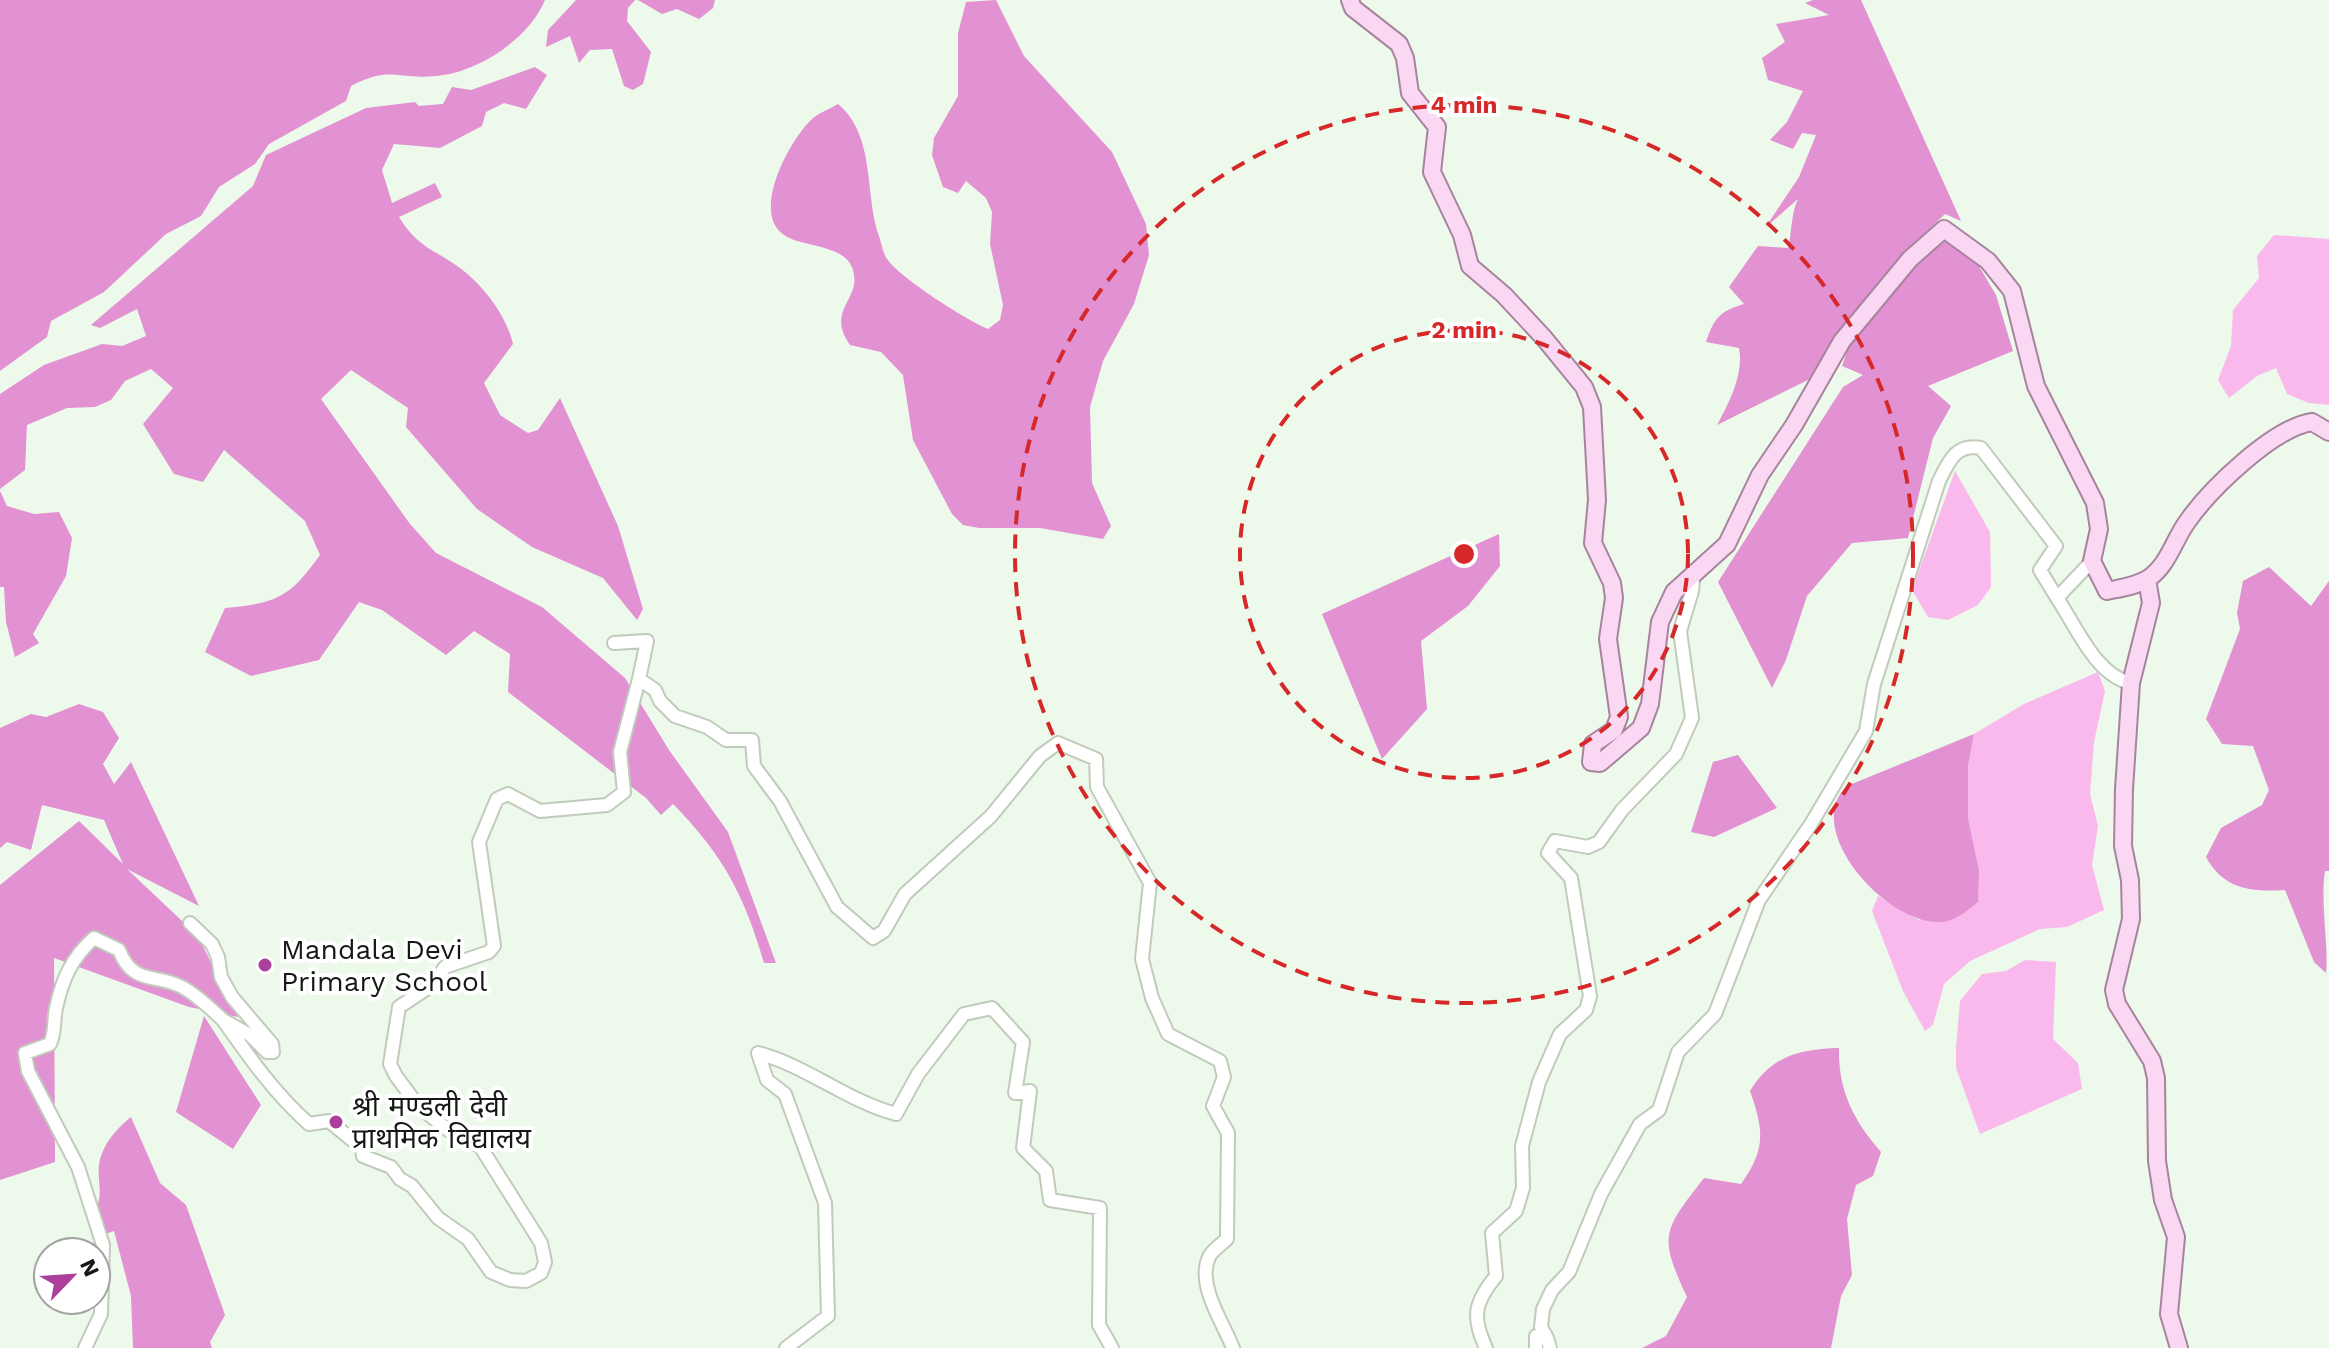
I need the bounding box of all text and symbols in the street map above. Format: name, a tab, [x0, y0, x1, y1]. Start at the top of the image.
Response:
text: 4 min	[1431, 91, 1497, 119]
text: 2 min	[1431, 316, 1497, 344]
centre of rings	[1450, 540, 1478, 568]
place label: Mandala Devi Primary School	[281, 933, 488, 998]
marker: Mandala Devi Primary School	[256, 956, 274, 974]
place label: श्री मण्डली देवी प्राथमिक विद्यालय	[352, 1090, 532, 1155]
marker: श्री मण्डली देवी प्राथमिक विद्यालय	[327, 1113, 345, 1131]
north arrow	[32, 1236, 112, 1316]
text: N	[75, 1255, 104, 1280]

